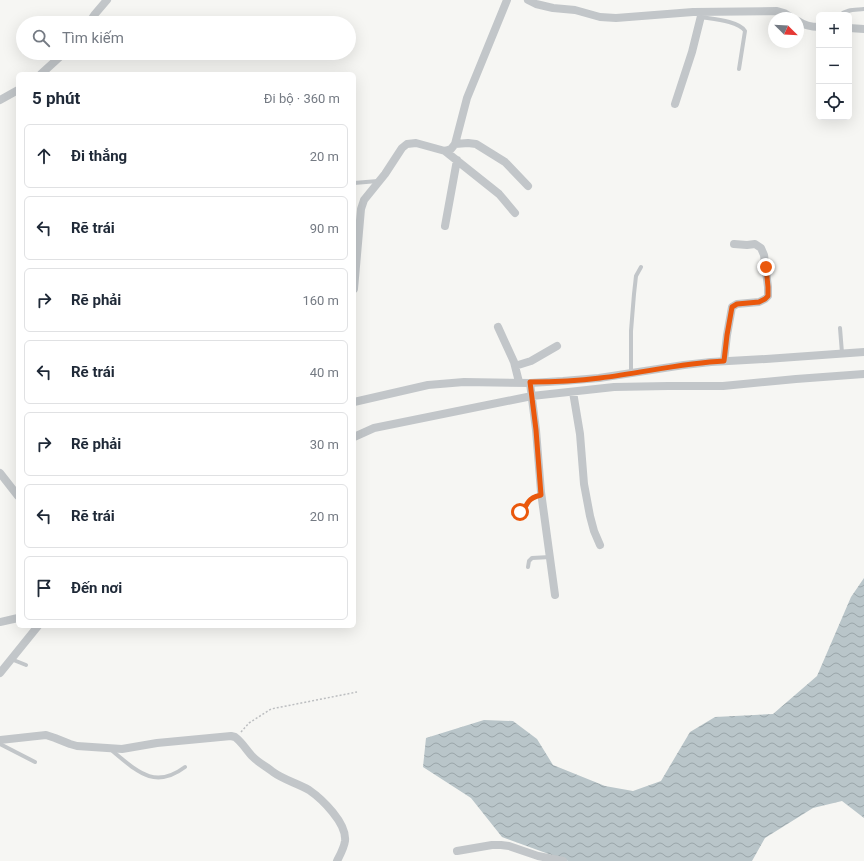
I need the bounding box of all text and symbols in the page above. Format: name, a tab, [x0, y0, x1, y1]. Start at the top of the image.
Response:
north arrow	[768, 12, 804, 48]
map controls	[816, 12, 852, 120]
button: +	[816, 12, 852, 48]
search box	[16, 16, 356, 60]
icon: search	[30, 27, 52, 49]
text: Tìm kiếm	[62, 29, 124, 47]
button: −	[816, 48, 852, 84]
button: locate	[816, 84, 852, 120]
text: 5 phút	[32, 88, 80, 108]
text: Đi bộ · 360 m	[264, 91, 340, 106]
icon: ahead	[33, 145, 55, 167]
text: Đi thẳng	[71, 147, 127, 165]
text: 20 m	[310, 149, 339, 164]
icon: left	[33, 217, 55, 239]
text: Rẽ trái	[71, 219, 115, 237]
text: 90 m	[310, 221, 339, 236]
route end	[757, 258, 775, 276]
icon: right	[33, 289, 55, 311]
text: Rẽ phải	[71, 291, 121, 309]
text: 160 m	[302, 293, 339, 308]
icon: left	[33, 361, 55, 383]
text: Rẽ trái	[71, 363, 115, 381]
text: 40 m	[310, 365, 339, 380]
icon: right	[33, 433, 55, 455]
text: Rẽ phải	[71, 435, 121, 453]
text: 30 m	[310, 437, 339, 452]
route start	[511, 503, 529, 521]
icon: left	[33, 505, 55, 527]
text: Rẽ trái	[71, 507, 115, 525]
text: 20 m	[310, 509, 339, 524]
icon: arrive	[33, 577, 55, 599]
text: Đến nơi	[71, 579, 122, 597]

